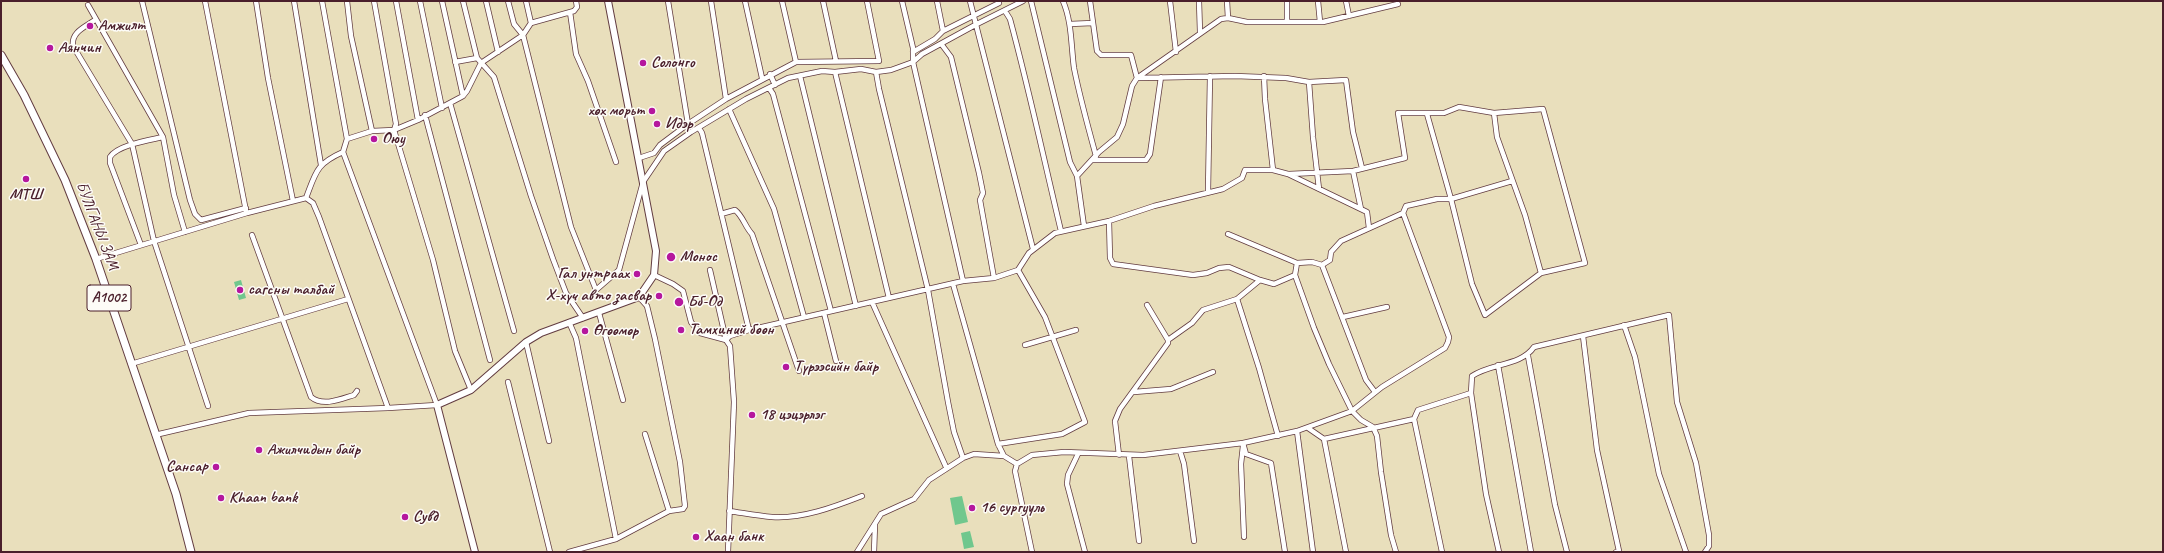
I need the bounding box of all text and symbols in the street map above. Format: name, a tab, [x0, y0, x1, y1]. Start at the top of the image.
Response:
place label: Амжилт	[98, 16, 145, 36]
marker: Амжилт	[85, 21, 95, 31]
place label: Аянчин	[58, 38, 101, 58]
marker: Аянчин	[45, 43, 55, 53]
place label: Солонго	[651, 53, 695, 73]
marker: Солонго	[638, 58, 648, 68]
place label: хөх морьт	[588, 101, 644, 121]
marker: хөх морьт	[647, 106, 657, 116]
place label: Идэр	[665, 114, 693, 134]
marker: Идэр	[652, 119, 662, 129]
place label: Оюу	[382, 129, 405, 149]
marker: Оюу	[369, 134, 379, 144]
marker: МТШ	[21, 174, 31, 184]
street label: БУЛГАНЫ ЗАМ	[71, 179, 123, 273]
place label: МТШ	[9, 185, 43, 205]
place label: Монос	[680, 247, 717, 267]
marker: Монос	[665, 251, 677, 263]
place label: Гал унтраах	[558, 264, 629, 284]
marker: Гал унтраах	[632, 269, 642, 279]
place label: сагсны талбай	[248, 280, 334, 300]
road number: A1002	[87, 285, 131, 311]
marker: сагсны талбай	[235, 285, 245, 295]
place label: Х-хүч авто засвар	[546, 286, 651, 306]
marker: Х-хүч авто засвар	[654, 291, 664, 301]
place label: Бб-Од	[688, 292, 722, 312]
marker: Бб-Од	[673, 296, 685, 308]
place label: Тамхиний бөөн	[689, 320, 773, 340]
place label: Өгөөмөр	[593, 321, 638, 341]
marker: Тамхиний бөөн	[676, 325, 686, 335]
marker: Өгөөмөр	[580, 326, 590, 336]
place label: Түрээсийн байр	[794, 357, 878, 377]
marker: Түрээсийн байр	[781, 362, 791, 372]
place label: 18 цэцэрлэг	[760, 405, 824, 425]
marker: 18 цэцэрлэг	[747, 410, 757, 420]
place label: Ажилчидын байр	[267, 440, 360, 460]
marker: Ажилчидын байр	[254, 445, 264, 455]
place label: Сансар	[166, 457, 208, 477]
marker: Сансар	[211, 462, 221, 472]
place label: Khaan bank	[229, 488, 297, 508]
marker: Khaan bank	[216, 493, 226, 503]
place label: 16 сургууль	[980, 498, 1044, 518]
marker: 16 сургууль	[967, 503, 977, 513]
place label: Сувд	[413, 507, 438, 527]
marker: Сувд	[400, 512, 410, 522]
place label: Хаан банк	[704, 527, 764, 547]
marker: Хаан банк	[691, 532, 701, 542]

